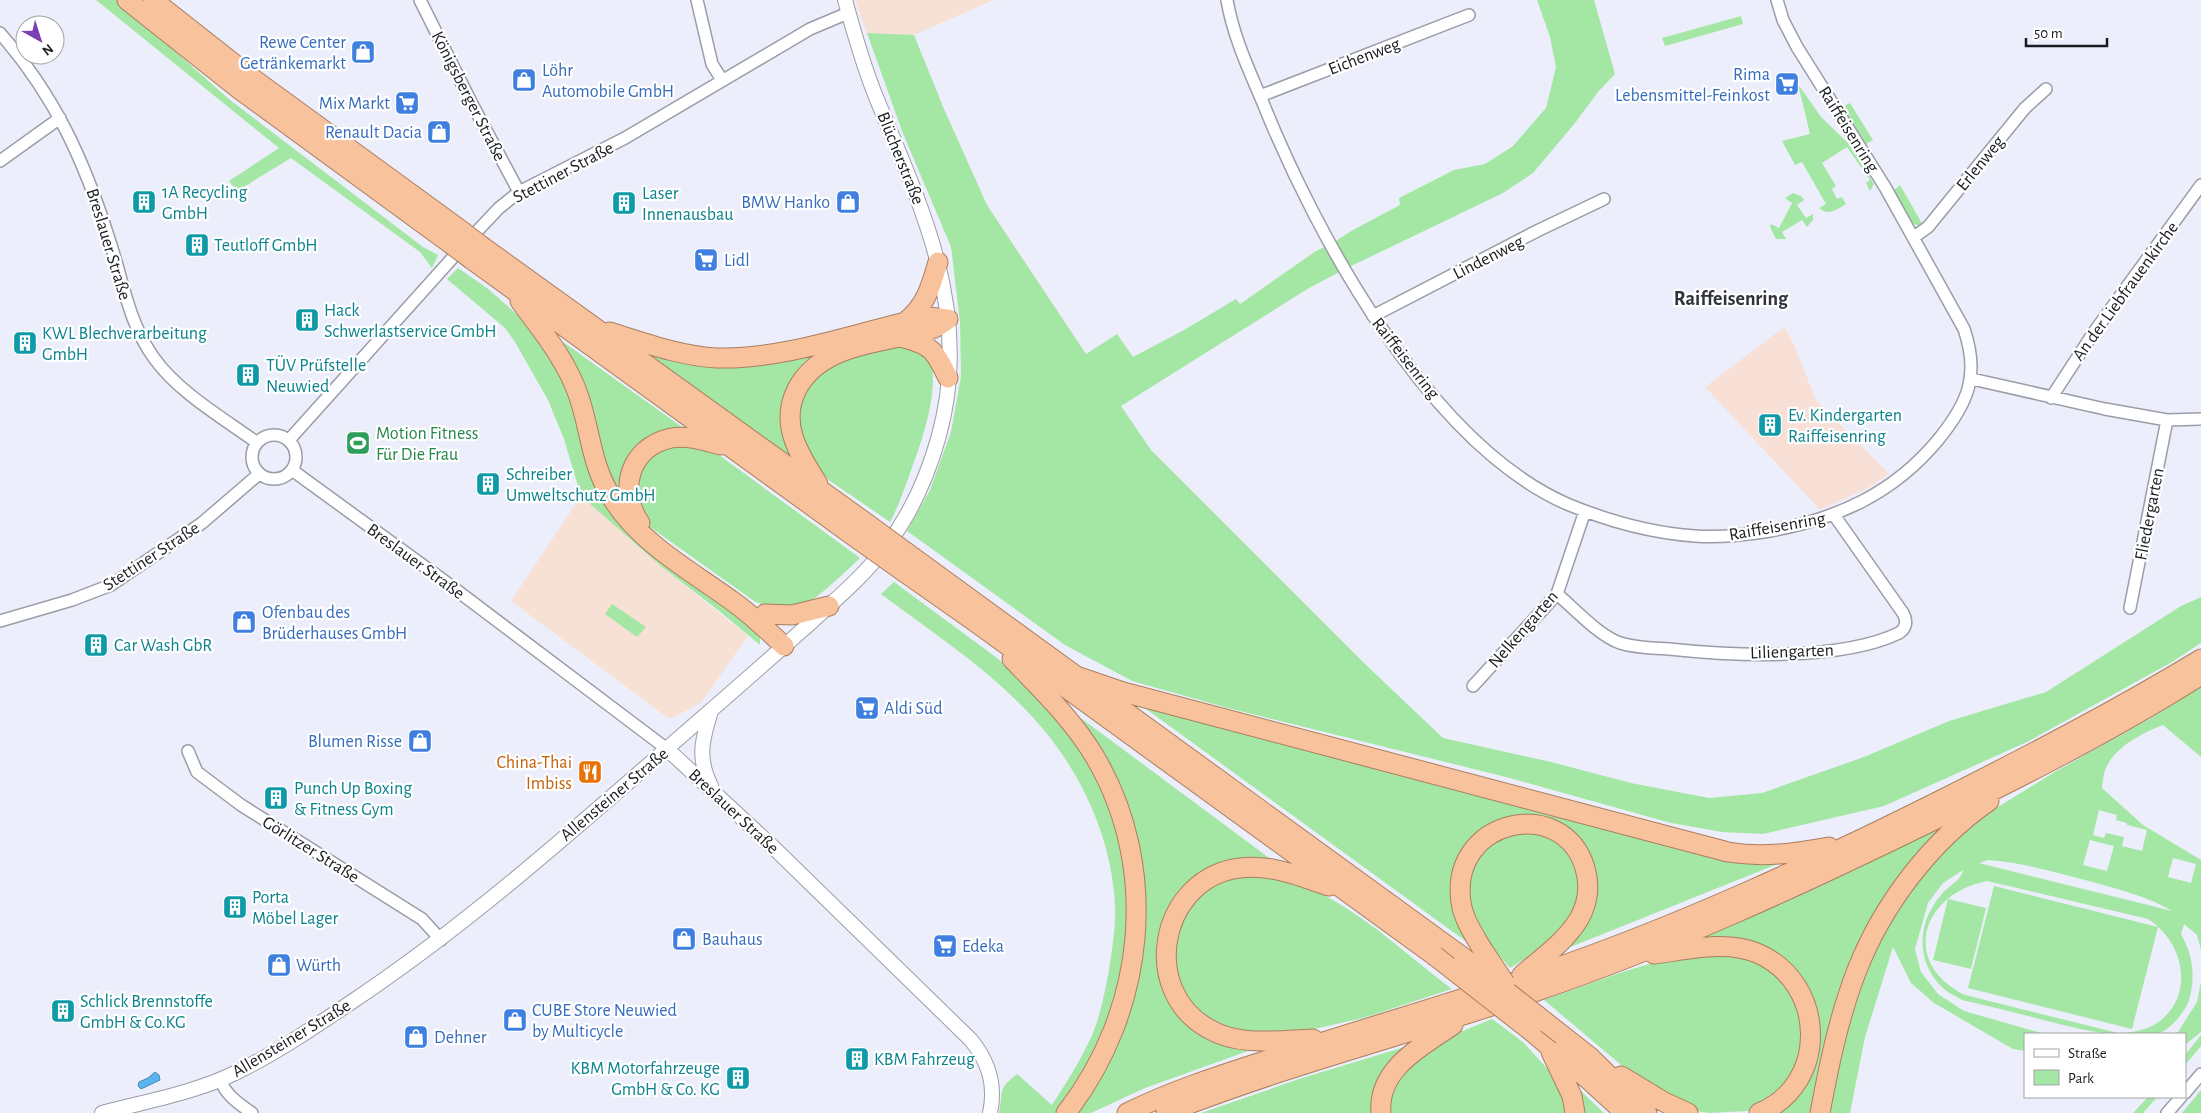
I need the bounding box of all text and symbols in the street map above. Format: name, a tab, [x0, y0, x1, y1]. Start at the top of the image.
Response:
north arrow	[15, 15, 65, 65]
scale bar	[2026, 15, 2107, 47]
text: 50 m	[2034, 26, 2063, 41]
street label: Königsberger Straße	[428, 29, 509, 164]
place label: Rewe Center Getränkemarkt	[240, 34, 346, 73]
street label: Eichenweg	[1326, 35, 1403, 79]
shop icon: Rewe Center Getränkemarkt	[350, 39, 376, 65]
text: N	[39, 41, 56, 58]
place label: Löhr Automobile GmbH	[542, 62, 674, 101]
place label: Rima Lebensmittel-Feinkost	[1615, 66, 1770, 105]
shop icon: Löhr Automobile GmbH	[511, 67, 537, 93]
supermarket icon: Rima Lebensmittel-Feinkost	[1774, 71, 1800, 97]
street label: Raiffeisenring	[1815, 83, 1882, 176]
supermarket icon: Mix Markt	[394, 90, 420, 116]
place label: Mix Markt	[319, 95, 390, 113]
street label: Blücherstraße	[873, 109, 927, 207]
shop icon: Renault Dacia	[426, 119, 452, 145]
place label: Renault Dacia	[325, 124, 422, 142]
street label: Erlenweg	[1953, 133, 2008, 194]
street label: Stettiner Straße	[510, 139, 617, 207]
place label: 1A Recycling GmbH	[162, 184, 248, 223]
place label: Laser Innenausbau	[642, 185, 734, 224]
street label: Breslauer Straße	[83, 186, 134, 302]
building icon: 1A Recycling GmbH	[131, 189, 157, 215]
shop icon: BMW Hanko	[835, 189, 861, 215]
building icon: Laser Innenausbau	[611, 190, 637, 216]
place label: BMW Hanko	[741, 194, 830, 212]
street label: An der Liebfrauenkirche	[2069, 219, 2182, 364]
building icon: Teutloff GmbH	[184, 232, 210, 258]
street label: Lindenweg	[1450, 232, 1527, 283]
place label: Teutloff GmbH	[214, 237, 318, 255]
supermarket icon: Lidl	[693, 247, 719, 273]
place label: Lidl	[724, 252, 750, 270]
district label: Raiffeisenring	[1674, 289, 1789, 309]
place label: Hack Schwerlastservice GmbH	[324, 302, 496, 341]
building icon: Hack Schwerlastservice GmbH	[294, 307, 320, 333]
street label: Raiffeisenring	[1368, 315, 1443, 403]
place label: KWL Blechverarbeitung GmbH	[42, 325, 207, 364]
building icon: KWL Blechverarbeitung GmbH	[12, 330, 38, 356]
place label: TÜV Prüfstelle Neuwied	[266, 355, 366, 396]
building icon: TÜV Prüfstelle Neuwied	[235, 362, 261, 388]
place label: Ev. Kindergarten Raiffeisenring	[1788, 407, 1902, 446]
building icon: Ev. Kindergarten Raiffeisenring	[1757, 412, 1783, 438]
place label: Motion Fitness Für Die Frau	[376, 425, 479, 464]
sports icon: Motion Fitness Für Die Frau	[345, 430, 371, 456]
place label: Schreiber Umweltschutz GmbH	[506, 466, 656, 505]
street label: Fliedergarten	[2132, 466, 2168, 562]
building icon: Schreiber Umweltschutz GmbH	[475, 471, 501, 497]
street label: Raiffeisenring	[1727, 510, 1827, 544]
street label: Stettiner Straße	[100, 519, 203, 595]
street label: Breslauer Straße	[363, 521, 468, 603]
street label: Nelkengarten	[1486, 588, 1562, 672]
place label: Ofenbau des Brüderhauses GmbH	[262, 604, 407, 643]
shop icon: Ofenbau des Brüderhauses GmbH	[231, 609, 257, 635]
building icon: Car Wash GbR	[83, 632, 109, 658]
place label: Car Wash GbR	[114, 637, 212, 655]
street label: Liliengarten	[1750, 642, 1834, 662]
supermarket icon: Aldi Süd	[854, 695, 880, 721]
place label: Aldi Süd	[884, 700, 942, 718]
shop icon: Blumen Risse	[407, 728, 433, 754]
place label: Blumen Risse	[308, 733, 402, 751]
street label: Allensteiner Straße	[557, 745, 672, 845]
place label: China-Thai Imbiss	[496, 754, 572, 793]
restaurant icon: China-Thai Imbiss	[577, 759, 603, 785]
street label: Breslauer Straße	[685, 766, 782, 858]
place label: Punch Up Boxing & Fitness Gym	[294, 780, 412, 819]
building icon: Punch Up Boxing & Fitness Gym	[263, 785, 289, 811]
street label: Görlitzer Straße	[259, 813, 362, 887]
place label: Porta Möbel Lager	[252, 889, 339, 928]
building icon: Porta Möbel Lager	[222, 894, 248, 920]
shop icon: Bauhaus	[671, 926, 697, 952]
place label: Bauhaus	[702, 931, 763, 949]
supermarket icon: Edeka	[932, 933, 958, 959]
place label: Edeka	[962, 938, 1004, 956]
shop icon: Würth	[266, 952, 292, 978]
place label: Würth	[296, 957, 341, 975]
place label: Schlick Brennstoffe GmbH & Co.KG	[80, 993, 213, 1032]
street label: Allensteiner Straße	[229, 997, 354, 1081]
building icon: Schlick Brennstoffe GmbH & Co.KG	[50, 998, 76, 1024]
place label: CUBE Store Neuwied by Multicycle	[532, 1002, 677, 1041]
shop icon: CUBE Store Neuwied by Multicycle	[502, 1007, 528, 1033]
shop icon: Dehner	[403, 1024, 429, 1050]
place label: Dehner	[434, 1029, 487, 1047]
legend	[2024, 1033, 2186, 1098]
building icon: KBM Fahrzeug	[844, 1046, 870, 1072]
text: Straße	[2068, 1046, 2107, 1061]
place label: KBM Fahrzeug	[874, 1051, 975, 1069]
place label: KBM Motorfahrzeuge GmbH & Co. KG	[570, 1060, 720, 1099]
building icon: KBM Motorfahrzeuge GmbH & Co. KG	[725, 1065, 751, 1091]
text: Park	[2068, 1071, 2094, 1086]

